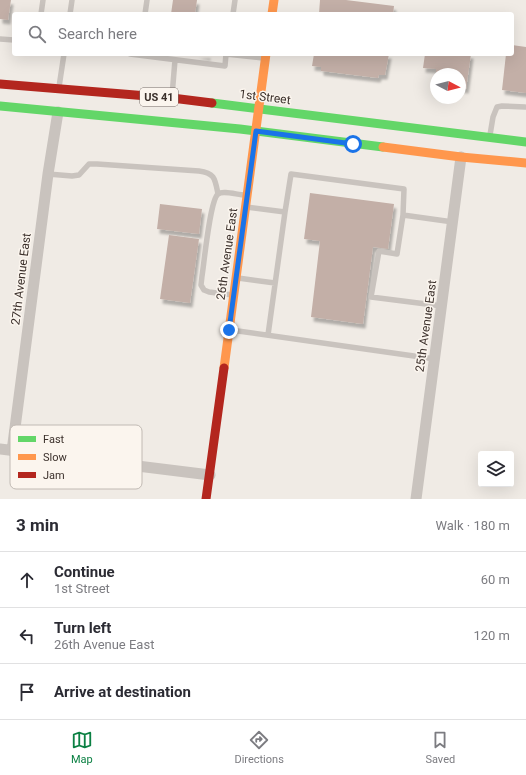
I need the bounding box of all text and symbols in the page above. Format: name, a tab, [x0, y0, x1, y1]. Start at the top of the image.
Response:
search box	[12, 12, 514, 56]
icon: search	[26, 23, 48, 45]
text: Search here	[58, 25, 137, 43]
north arrow	[430, 68, 466, 104]
street label: 1st Street	[239, 87, 291, 107]
road number: US 41	[140, 88, 178, 106]
route start	[344, 135, 362, 153]
street label: 26th Avenue East	[214, 207, 240, 301]
street label: 27th Avenue East	[8, 232, 34, 326]
street label: 25th Avenue East	[413, 279, 439, 373]
route end	[220, 321, 238, 339]
legend	[10, 425, 142, 489]
text: Fast	[43, 433, 65, 446]
text: Slow	[43, 451, 67, 464]
map controls	[478, 451, 514, 487]
button: layers	[478, 451, 514, 487]
text: Jam	[43, 469, 65, 482]
text: 3 min	[16, 515, 59, 535]
text: Walk · 180 m	[435, 518, 510, 533]
text: Continue	[54, 563, 115, 581]
icon: ahead	[16, 569, 38, 591]
text: 60 m	[481, 572, 510, 587]
text: 1st Street	[54, 581, 110, 596]
text: Turn left	[54, 619, 111, 637]
icon: left	[16, 625, 38, 647]
text: 120 m	[473, 628, 510, 643]
text: 26th Avenue East	[54, 637, 154, 652]
icon: arrive	[16, 681, 38, 703]
text: Arrive at destination	[54, 683, 191, 701]
tab: Map	[71, 729, 93, 766]
tab: Directions	[234, 729, 284, 766]
tab: Saved	[425, 729, 455, 766]

